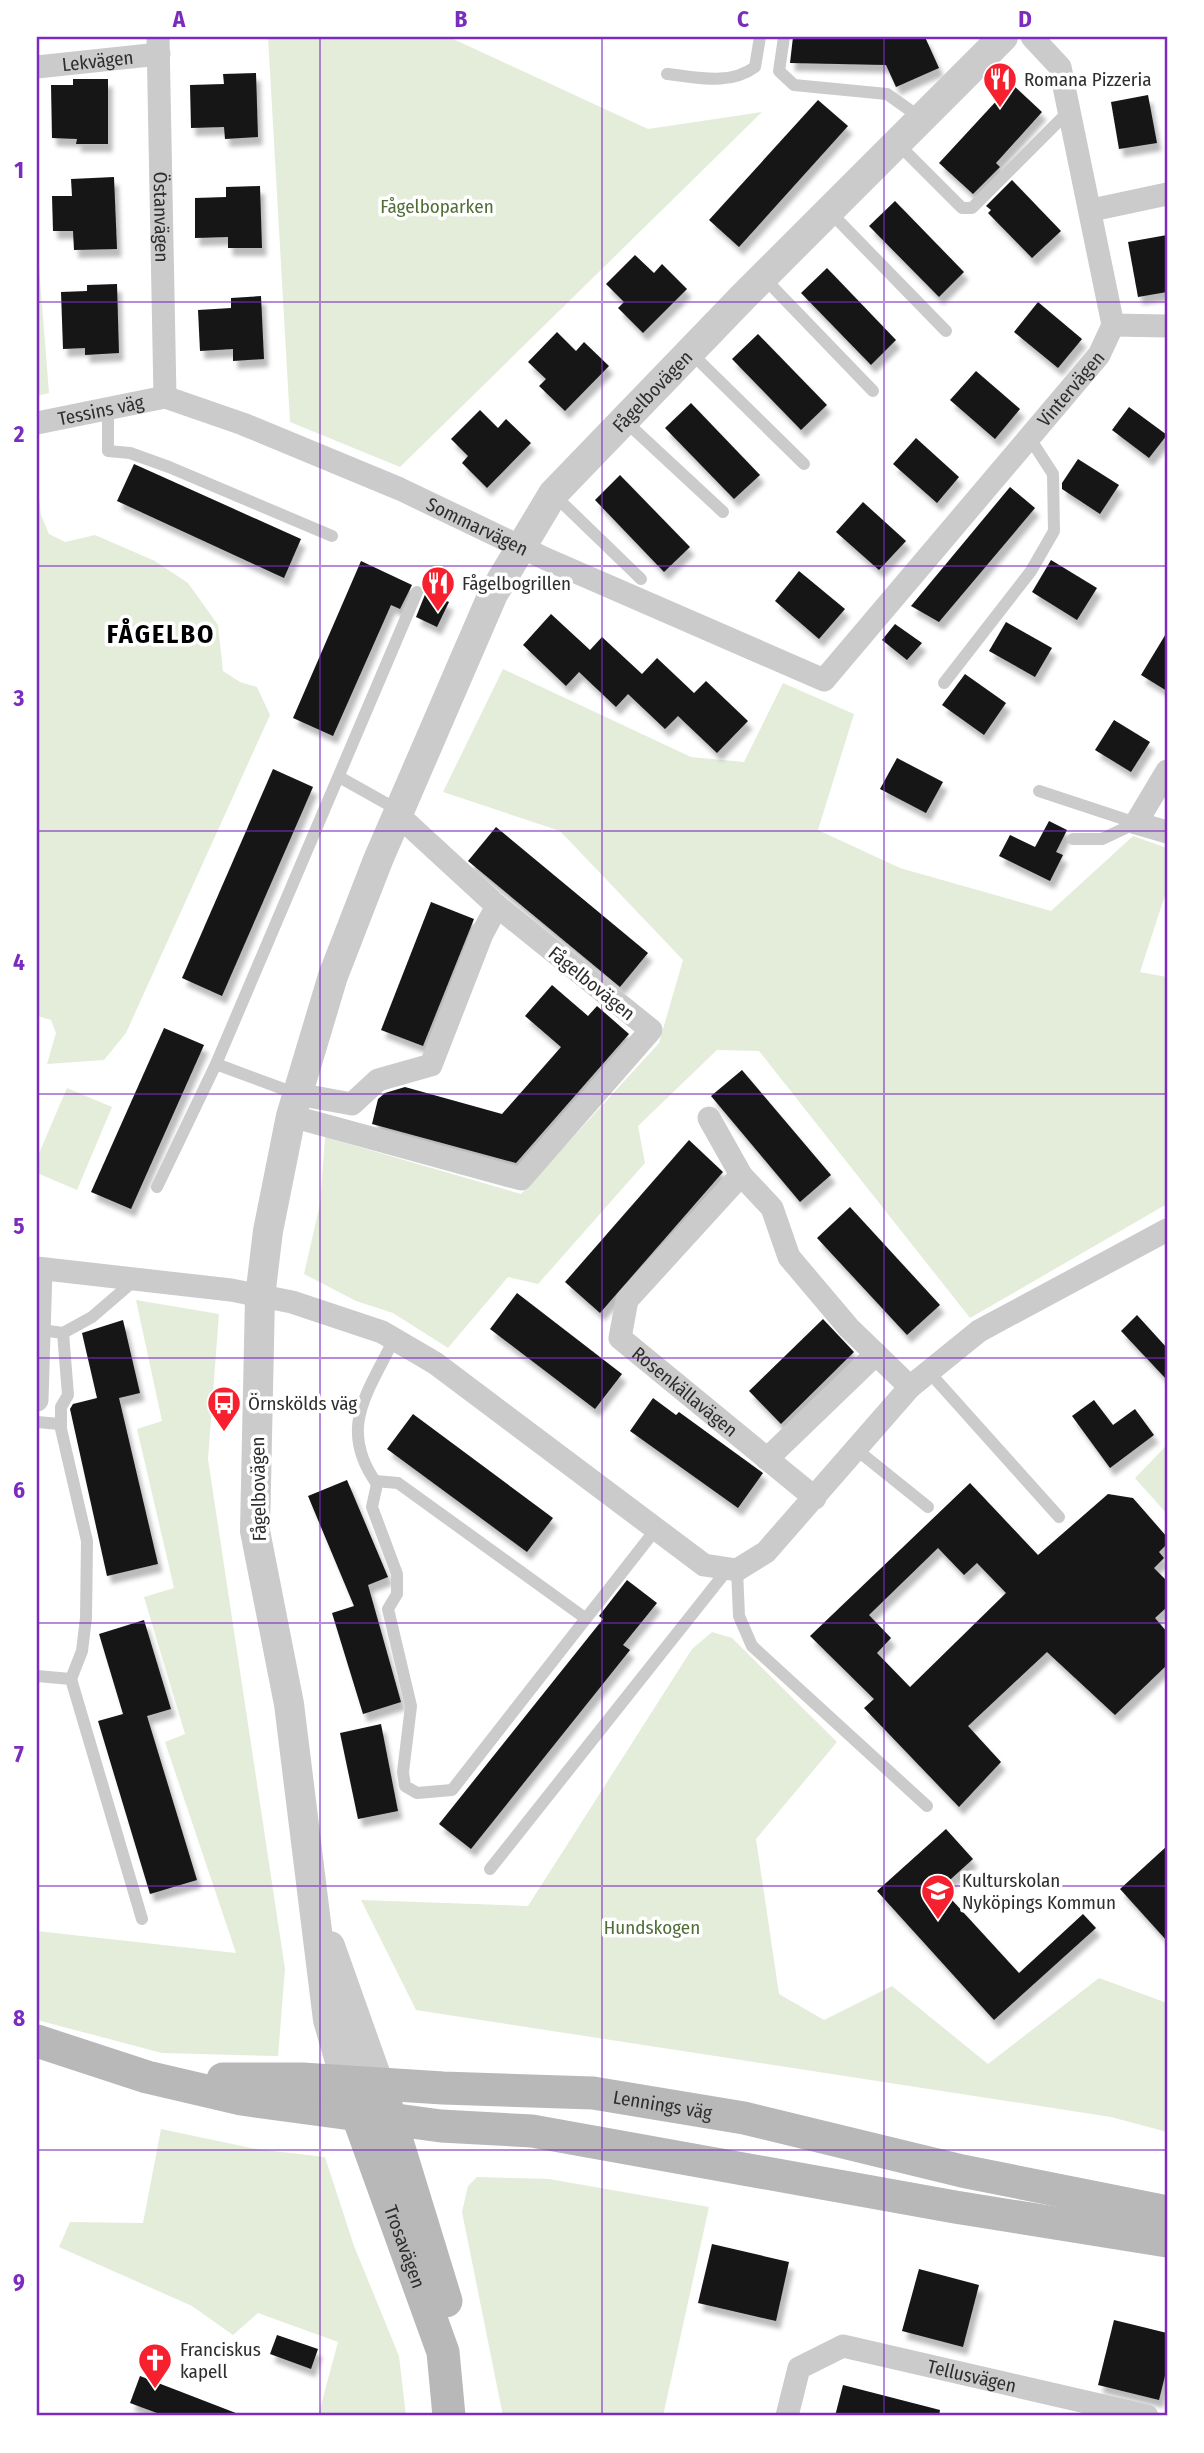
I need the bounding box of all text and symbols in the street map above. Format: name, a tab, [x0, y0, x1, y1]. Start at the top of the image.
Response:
text: A	[172, 5, 186, 33]
text: B	[455, 5, 468, 33]
text: C	[737, 5, 749, 33]
text: D	[1018, 5, 1032, 33]
street label: Lekvägen	[61, 46, 135, 76]
restaurant icon: Romana Pizzeria	[981, 60, 1019, 109]
place label: Romana Pizzeria	[1024, 68, 1152, 91]
text: 1	[14, 156, 24, 184]
street label: Östanvägen	[149, 171, 173, 263]
park label: Fågelboparken	[380, 195, 494, 218]
street label: Fågelbovägen	[608, 346, 697, 437]
street label: Vintervägen	[1033, 346, 1109, 431]
street label: Tessins väg	[56, 391, 146, 430]
text: 2	[13, 420, 25, 448]
street label: Sommarvägen	[423, 492, 532, 561]
restaurant icon: Fågelbogrillen	[419, 564, 457, 613]
place label: Fågelbogrillen	[462, 572, 571, 595]
district label: FÅGELBO	[107, 618, 215, 650]
text: 3	[13, 684, 25, 712]
street label: Fågelbovägen	[544, 942, 640, 1025]
text: 4	[13, 948, 25, 976]
text: 5	[13, 1212, 25, 1240]
street label: Rosenkällavägen	[627, 1342, 742, 1442]
bus stop icon: Örnskölds väg	[205, 1384, 243, 1433]
place label: Örnskölds väg	[248, 1392, 357, 1415]
street label: Fågelbovägen	[246, 1436, 271, 1542]
text: 6	[13, 1476, 25, 1504]
text: 7	[14, 1740, 24, 1768]
place label: Kulturskolan Nyköpings Kommun	[962, 1869, 1116, 1914]
school or university icon: Kulturskolan Nyköpings Kommun	[919, 1872, 957, 1921]
park label: Hundskogen	[604, 1916, 700, 1939]
text: 8	[13, 2004, 25, 2032]
street label: Lennings väg	[611, 2086, 714, 2125]
street label: Trosavägen	[379, 2202, 430, 2291]
text: 9	[13, 2268, 25, 2296]
place label: Franciskus kapell	[180, 2338, 261, 2383]
church icon: Franciskus kapell	[136, 2341, 174, 2390]
street label: Tellusvägen	[925, 2355, 1018, 2398]

